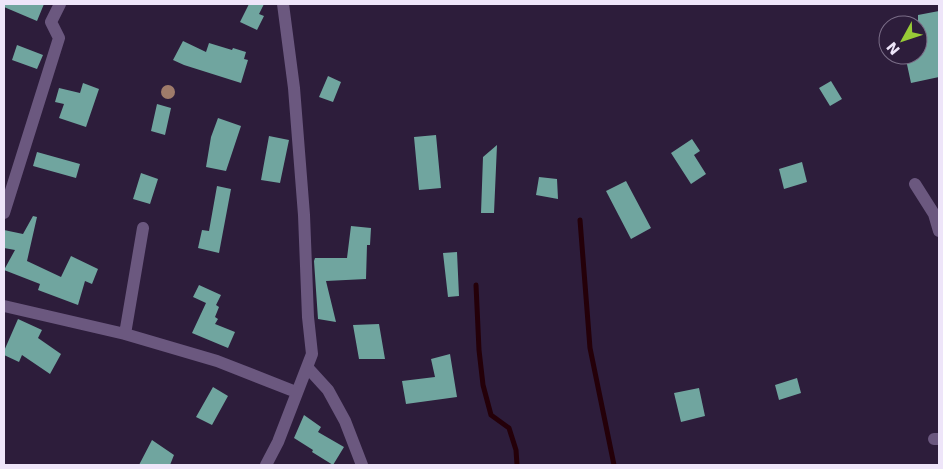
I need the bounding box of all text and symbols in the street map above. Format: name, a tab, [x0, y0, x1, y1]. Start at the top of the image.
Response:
north arrow	[878, 15, 928, 65]
text: N	[883, 39, 903, 58]

